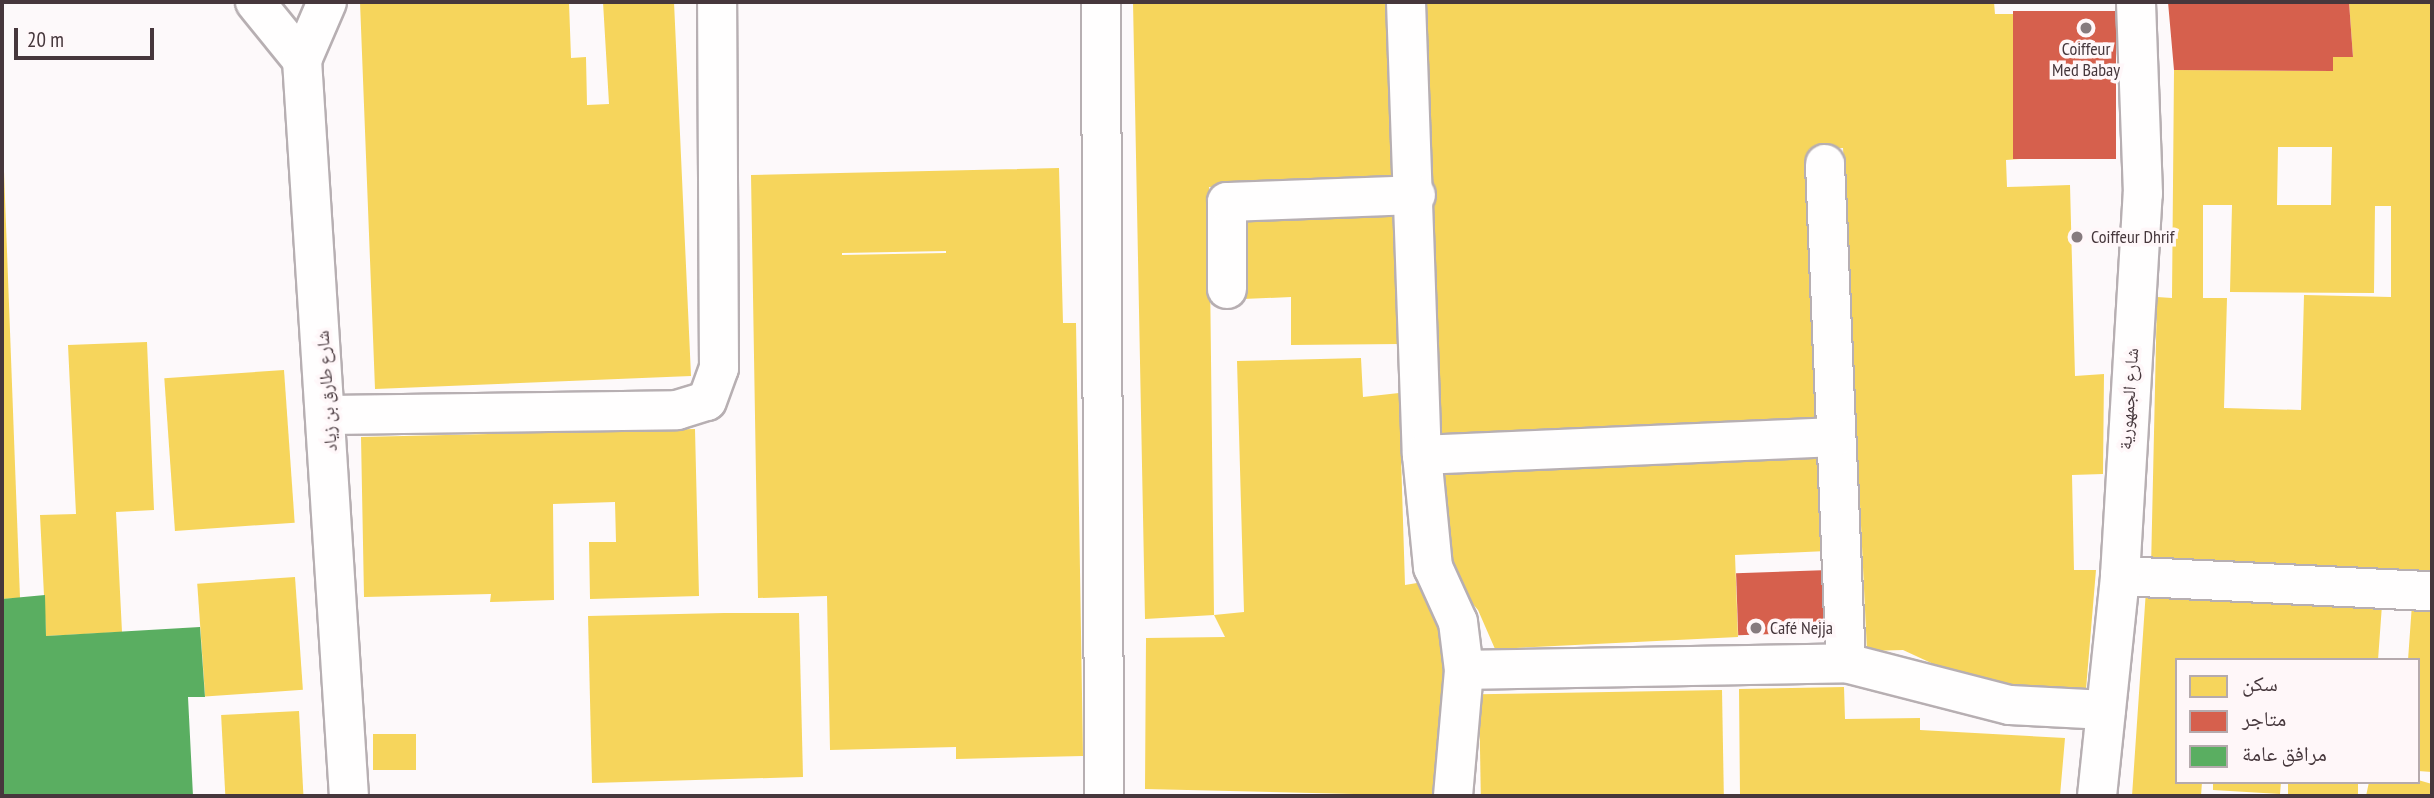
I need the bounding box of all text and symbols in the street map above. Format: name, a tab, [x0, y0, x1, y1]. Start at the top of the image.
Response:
scale bar	[18, 14, 158, 58]
marker: Coiffeur Med Babay	[2078, 20, 2094, 36]
text: 20 m	[27, 26, 64, 53]
place label: Coiffeur Med Babay	[2052, 39, 2120, 82]
place label: Coiffeur Dhrif	[2091, 226, 2174, 248]
marker: Coiffeur Dhrif	[2069, 229, 2085, 245]
street label: شارع طارق بن زياد	[312, 330, 342, 452]
street label: شارع الجمهورية	[2115, 347, 2143, 451]
place label: Café Nejja	[1770, 617, 1833, 639]
marker: Café Nejja	[1748, 620, 1764, 636]
legend	[2175, 658, 2420, 784]
text: سكن	[2242, 670, 2278, 697]
text: متاجر	[2242, 705, 2286, 732]
text: مرافق عامة	[2242, 740, 2327, 767]

